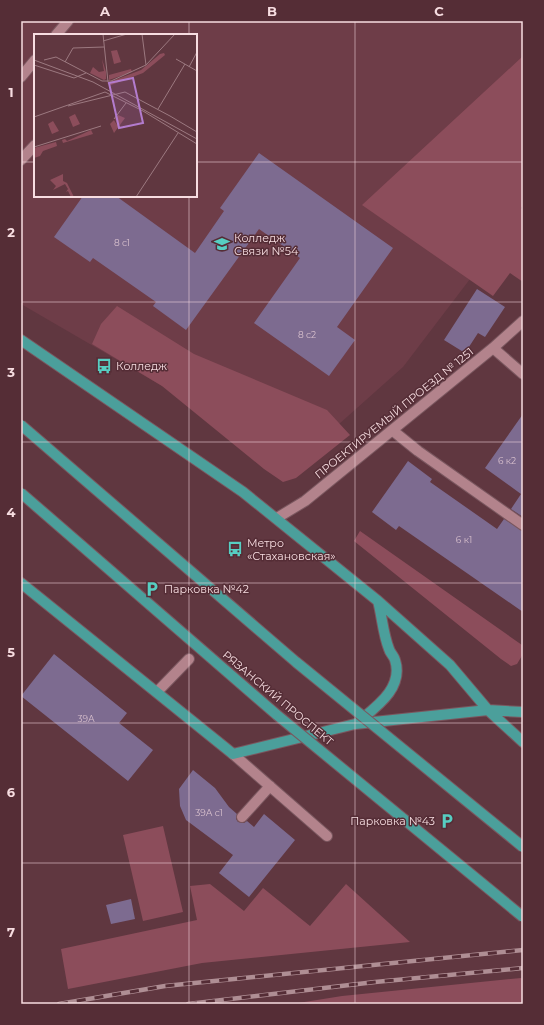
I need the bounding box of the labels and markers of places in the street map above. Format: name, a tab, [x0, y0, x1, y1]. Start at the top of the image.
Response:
place label: Колледж Связи №54	[234, 231, 299, 258]
school or university icon: Колледж Связи №54	[213, 235, 231, 253]
bus stop icon: Колледж	[95, 357, 113, 375]
place label: Колледж	[116, 359, 167, 373]
place label: Метро «Стахановская»	[247, 536, 336, 563]
bus stop icon: Метро «Стахановская»	[226, 540, 244, 558]
parking icon: Парковка №42	[143, 580, 161, 598]
place label: Парковка №42	[164, 582, 249, 596]
parking icon: Парковка №43	[438, 812, 456, 830]
place label: Парковка №43	[350, 814, 435, 828]

